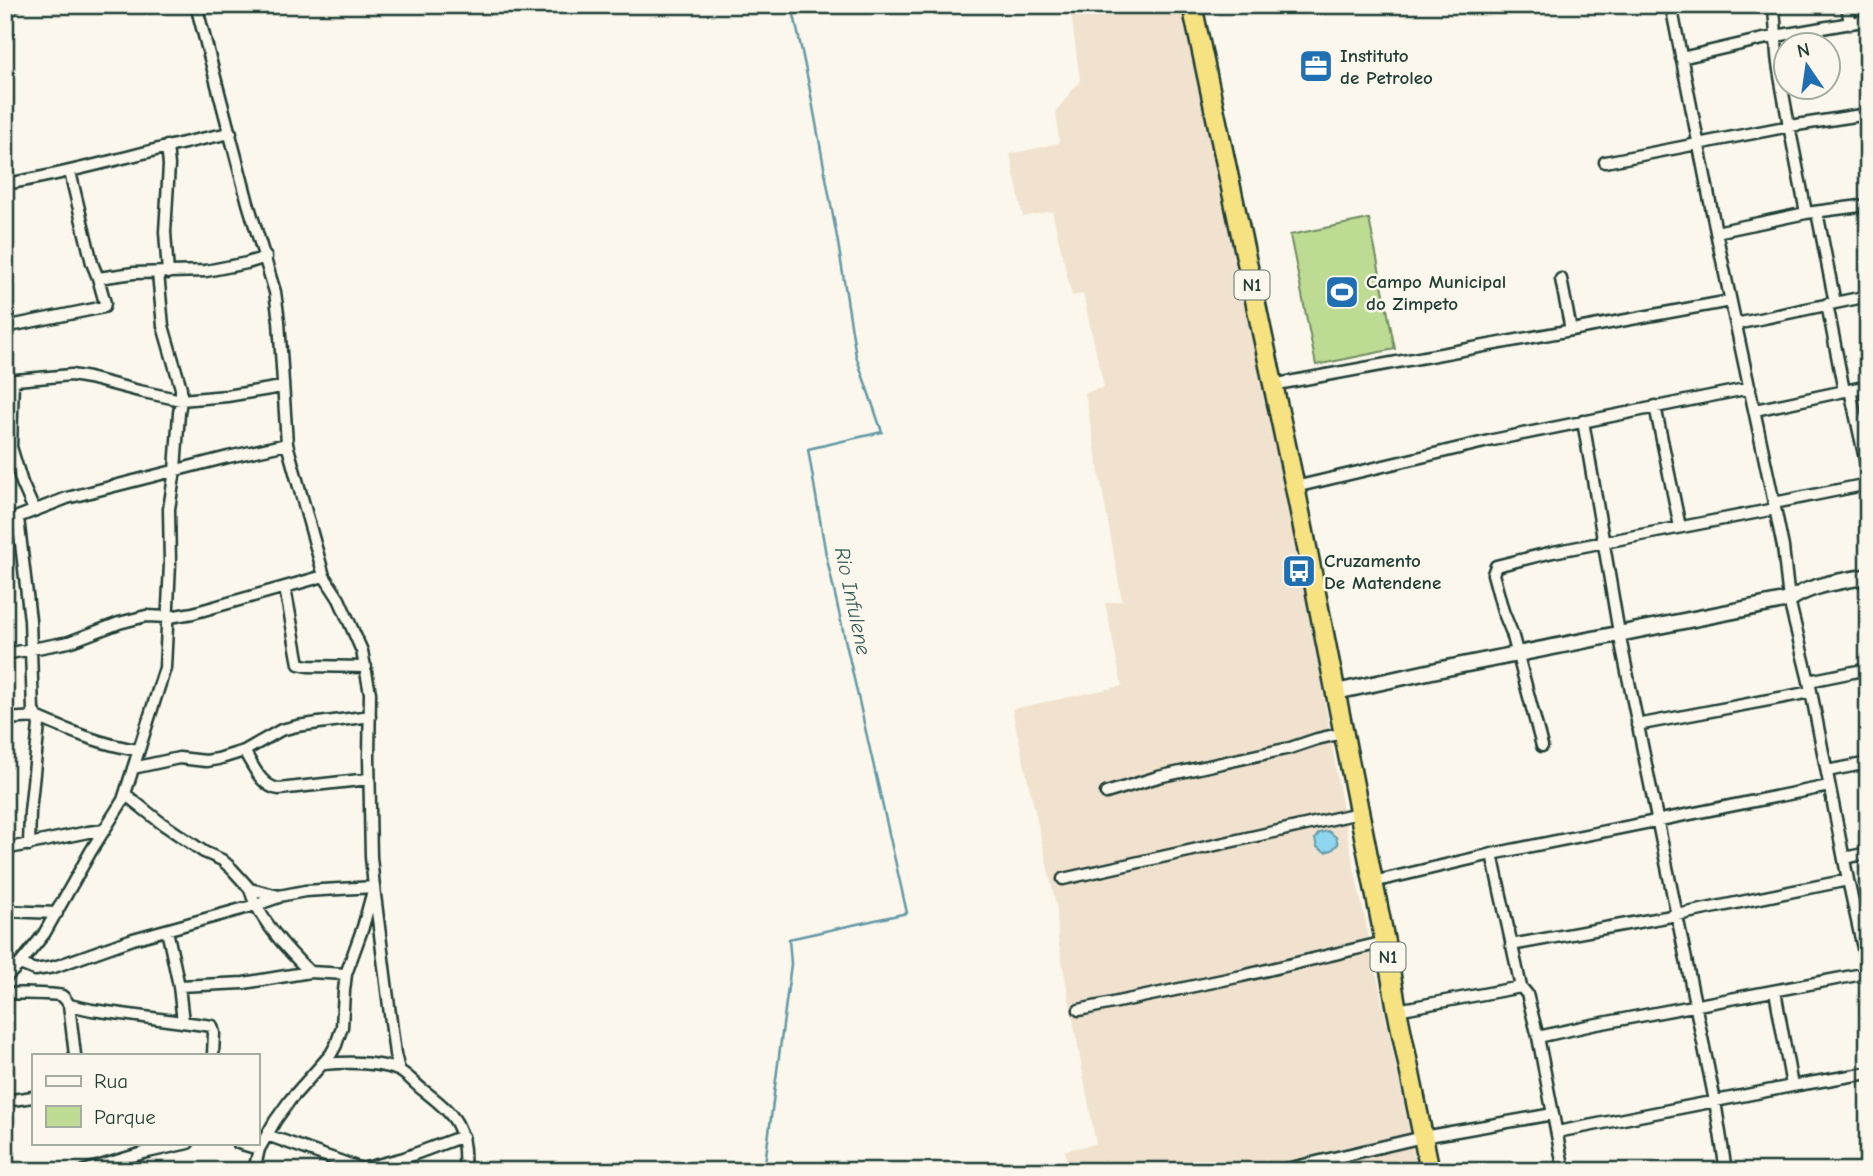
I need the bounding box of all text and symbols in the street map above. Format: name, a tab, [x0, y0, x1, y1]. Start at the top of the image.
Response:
north arrow	[1772, 32, 1842, 102]
text: N	[1795, 38, 1812, 63]
place label: Instituto de Petroleo	[1340, 45, 1433, 89]
office icon: Instituto de Petroleo	[1297, 47, 1335, 85]
road number: N1	[1234, 270, 1270, 300]
place label: Campo Municipal do Zimpeto	[1366, 271, 1506, 315]
sports icon: Campo Municipal do Zimpeto	[1323, 273, 1361, 311]
water label: Rio Infulene	[830, 545, 876, 658]
place label: Cruzamento De Matendene	[1324, 550, 1441, 594]
bus stop icon: Cruzamento De Matendene	[1280, 552, 1318, 590]
road number: N1	[1370, 942, 1406, 972]
legend	[32, 1054, 259, 1144]
text: Rua	[94, 1069, 128, 1093]
text: Parque	[94, 1105, 156, 1129]

